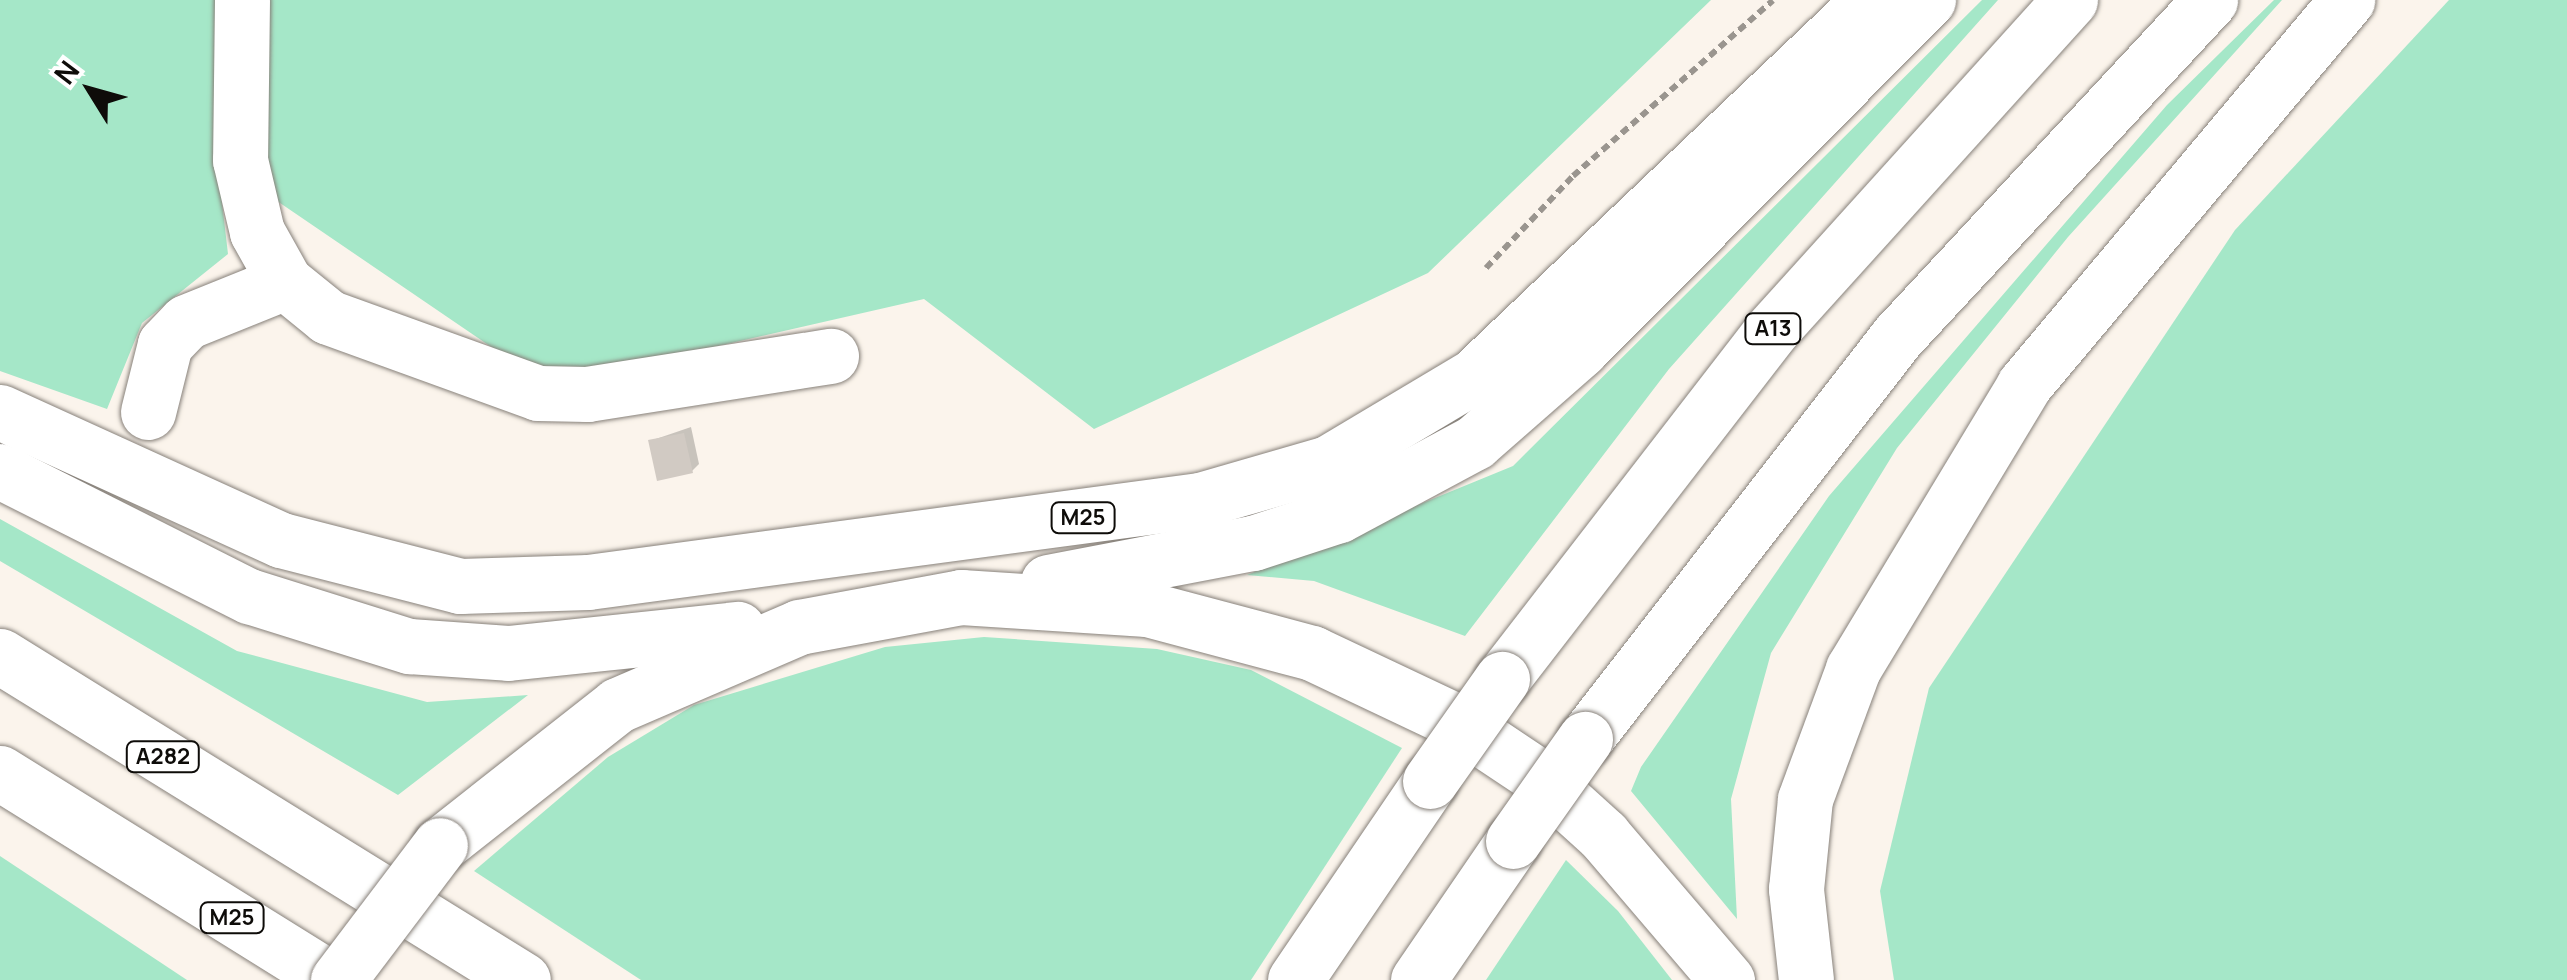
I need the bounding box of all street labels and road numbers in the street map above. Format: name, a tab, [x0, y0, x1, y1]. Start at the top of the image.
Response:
road number: A13	[1743, 312, 1803, 346]
road number: M25	[1050, 501, 1116, 535]
road number: A282	[126, 740, 200, 774]
road number: M25	[200, 901, 264, 935]

